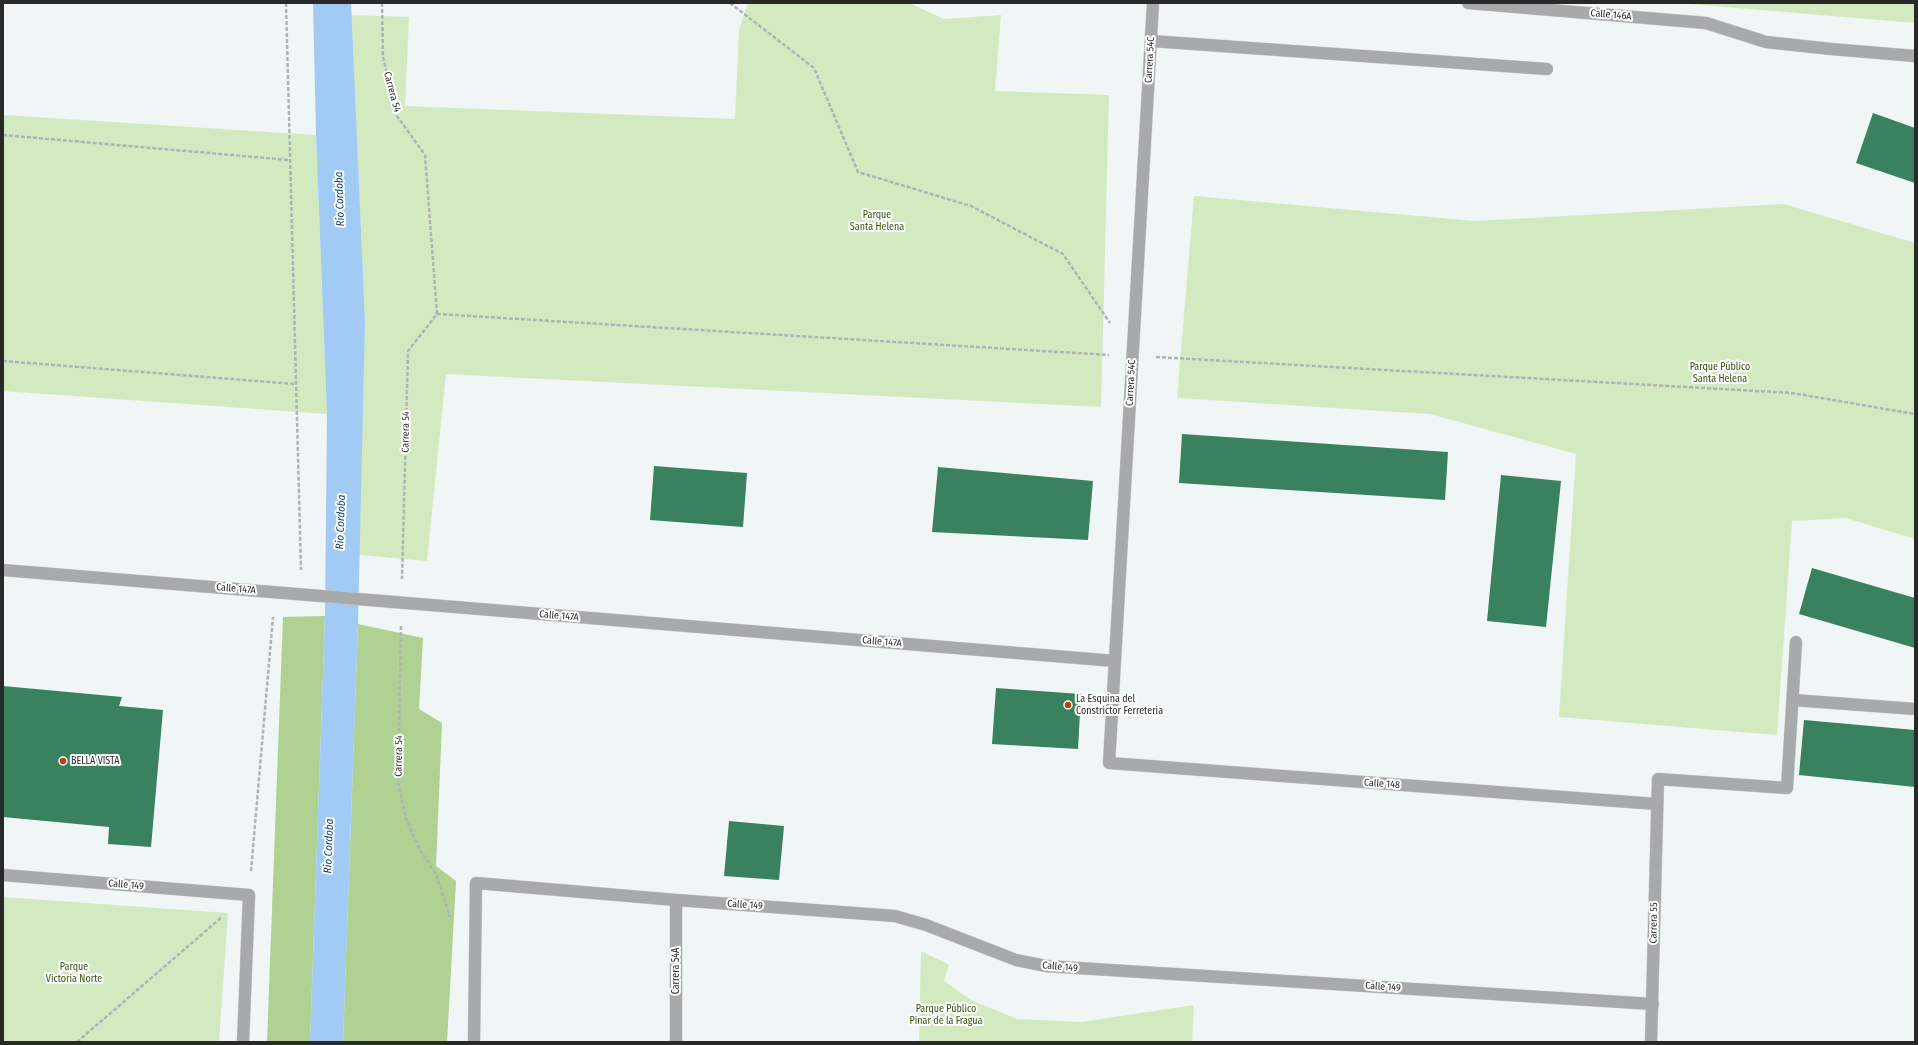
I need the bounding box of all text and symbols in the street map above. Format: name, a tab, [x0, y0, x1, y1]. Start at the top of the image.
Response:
street label: Calle 146A	[1590, 7, 1632, 23]
street label: Carrera 54C	[1143, 36, 1157, 84]
street label: Carrera 54	[381, 70, 403, 114]
water label: Rio Cordoba	[332, 171, 348, 227]
park label: Parque Santa Helena	[850, 209, 904, 232]
street label: Carrera 54C	[1124, 359, 1138, 407]
park label: Parque Público Santa Helena	[1690, 361, 1750, 384]
street label: Carrera 54	[400, 411, 412, 453]
water label: Rio Cordoba	[333, 494, 349, 550]
street label: Calle 147A	[216, 581, 256, 597]
street label: Calle 147A	[539, 608, 579, 624]
street label: Calle 147A	[862, 634, 902, 650]
place label: La Esquina del Constrictor Ferreteria	[1076, 693, 1163, 716]
marker: La Esquina del Constrictor Ferreteria	[1063, 700, 1073, 710]
street label: Carrera 54	[393, 735, 405, 777]
place label: BELLA VISTA	[71, 755, 119, 767]
marker: BELLA VISTA	[58, 756, 68, 766]
street label: Calle 148	[1364, 777, 1400, 791]
water label: Rio Cordoba	[321, 818, 337, 874]
street label: Calle 149	[108, 877, 144, 893]
street label: Calle 149	[727, 898, 763, 912]
street label: Carrera 55	[1648, 902, 1660, 944]
street label: Carrera 54A	[670, 948, 682, 994]
street label: Calle 149	[1042, 959, 1078, 975]
park label: Parque Victoria Norte	[46, 961, 102, 984]
street label: Calle 149	[1365, 980, 1401, 994]
park label: Parque Público Pinar de la Fragua	[910, 1003, 982, 1026]

